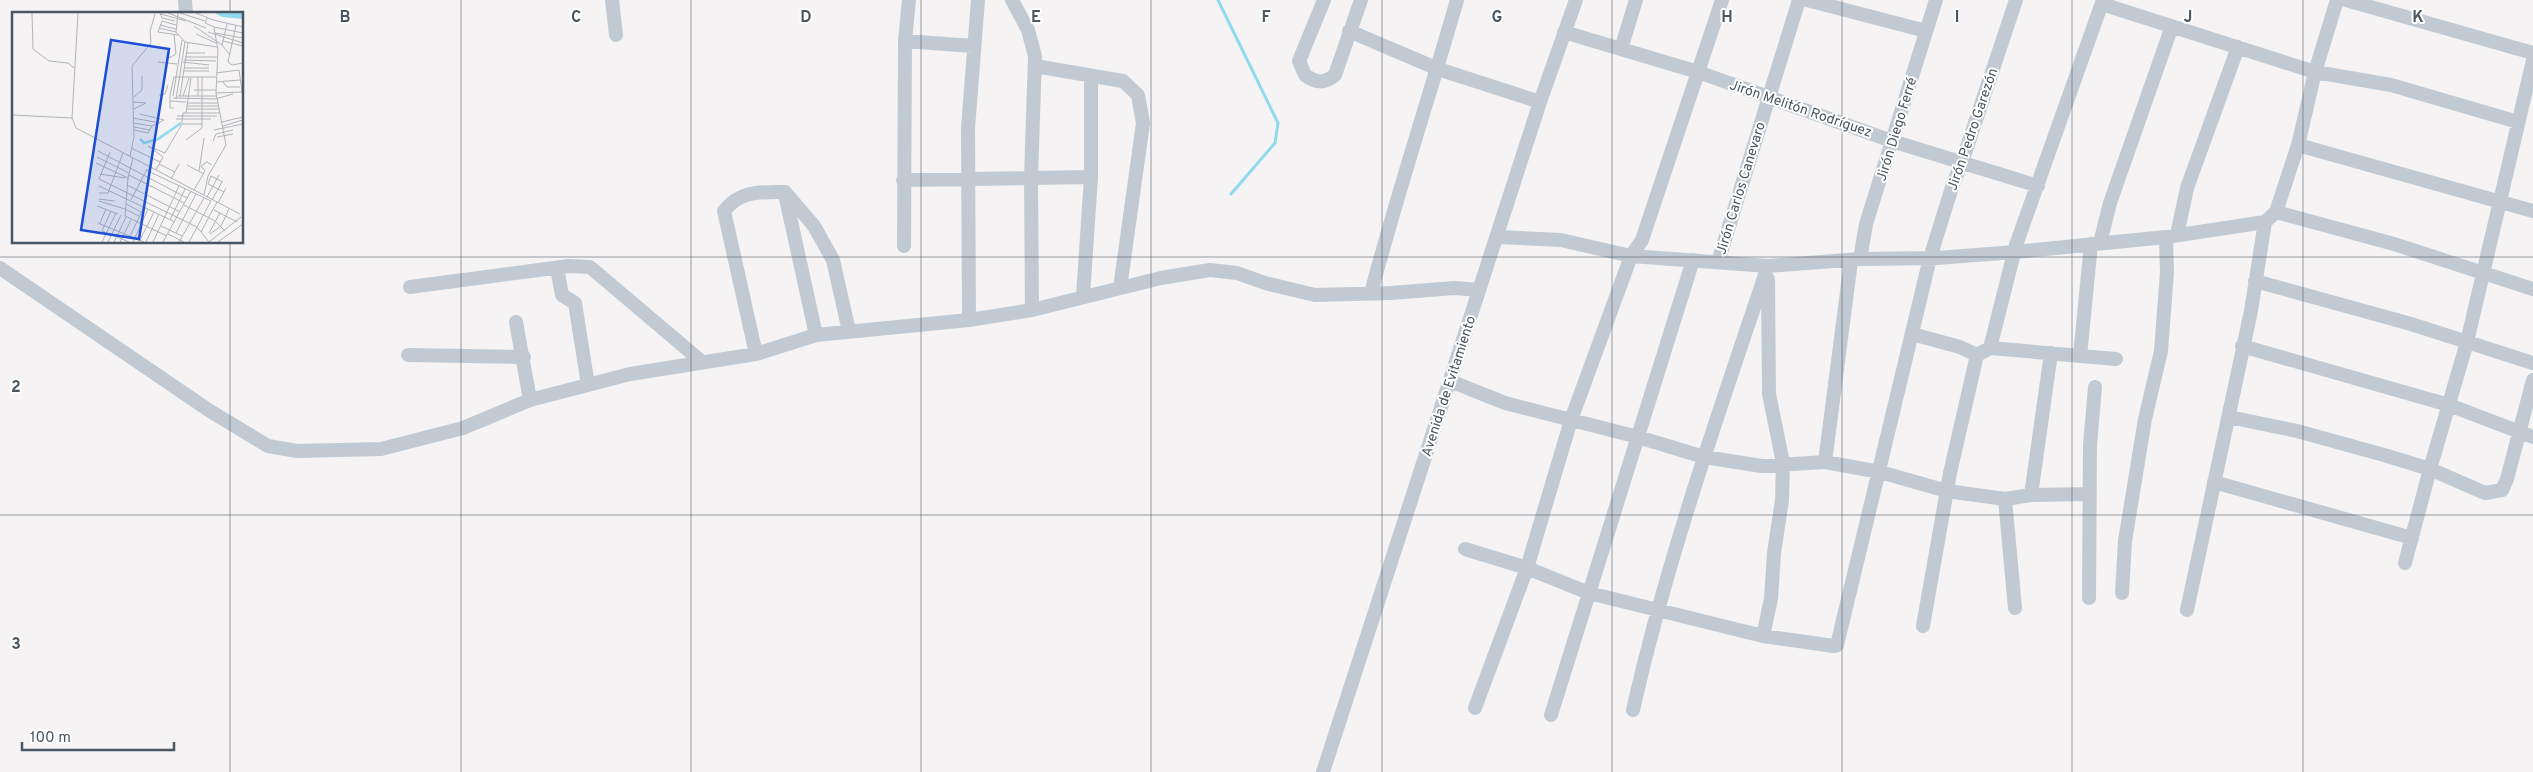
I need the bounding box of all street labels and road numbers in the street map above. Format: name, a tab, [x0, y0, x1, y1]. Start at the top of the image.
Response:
street label: Jirón Pedro Garezón	[1944, 66, 2002, 193]
street label: Jirón Diego Ferré	[1874, 76, 1921, 183]
street label: Jirón Melitón Rodríguez	[1727, 77, 1874, 142]
street label: Jirón Carlos Canevaro	[1713, 120, 1770, 257]
street label: Avenida de Evitamiento	[1419, 314, 1480, 459]

